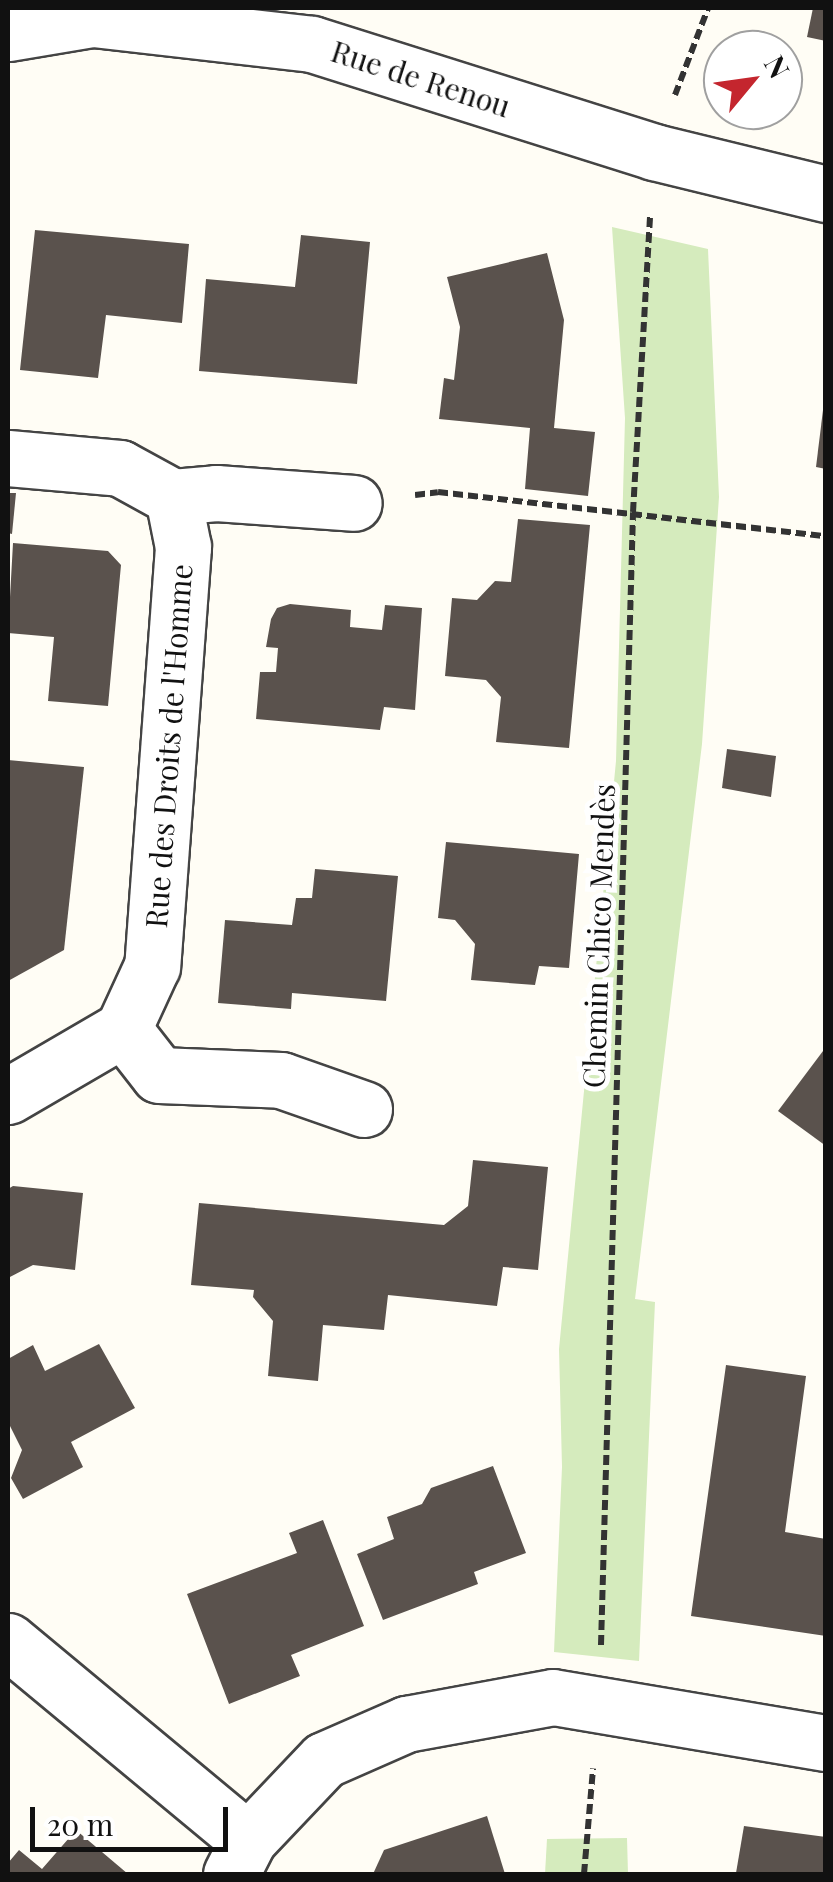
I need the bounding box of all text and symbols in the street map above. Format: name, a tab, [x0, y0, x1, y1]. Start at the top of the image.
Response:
north arrow	[703, 30, 803, 130]
street label: Rue de Renou	[327, 32, 515, 124]
text: N	[757, 48, 799, 84]
street label: Rue des Droits de l'Homme	[137, 562, 199, 930]
street label: Chemin Chico Mendès	[575, 783, 621, 1089]
scale bar	[35, 1787, 232, 1849]
text: 20 m	[47, 1804, 113, 1844]

